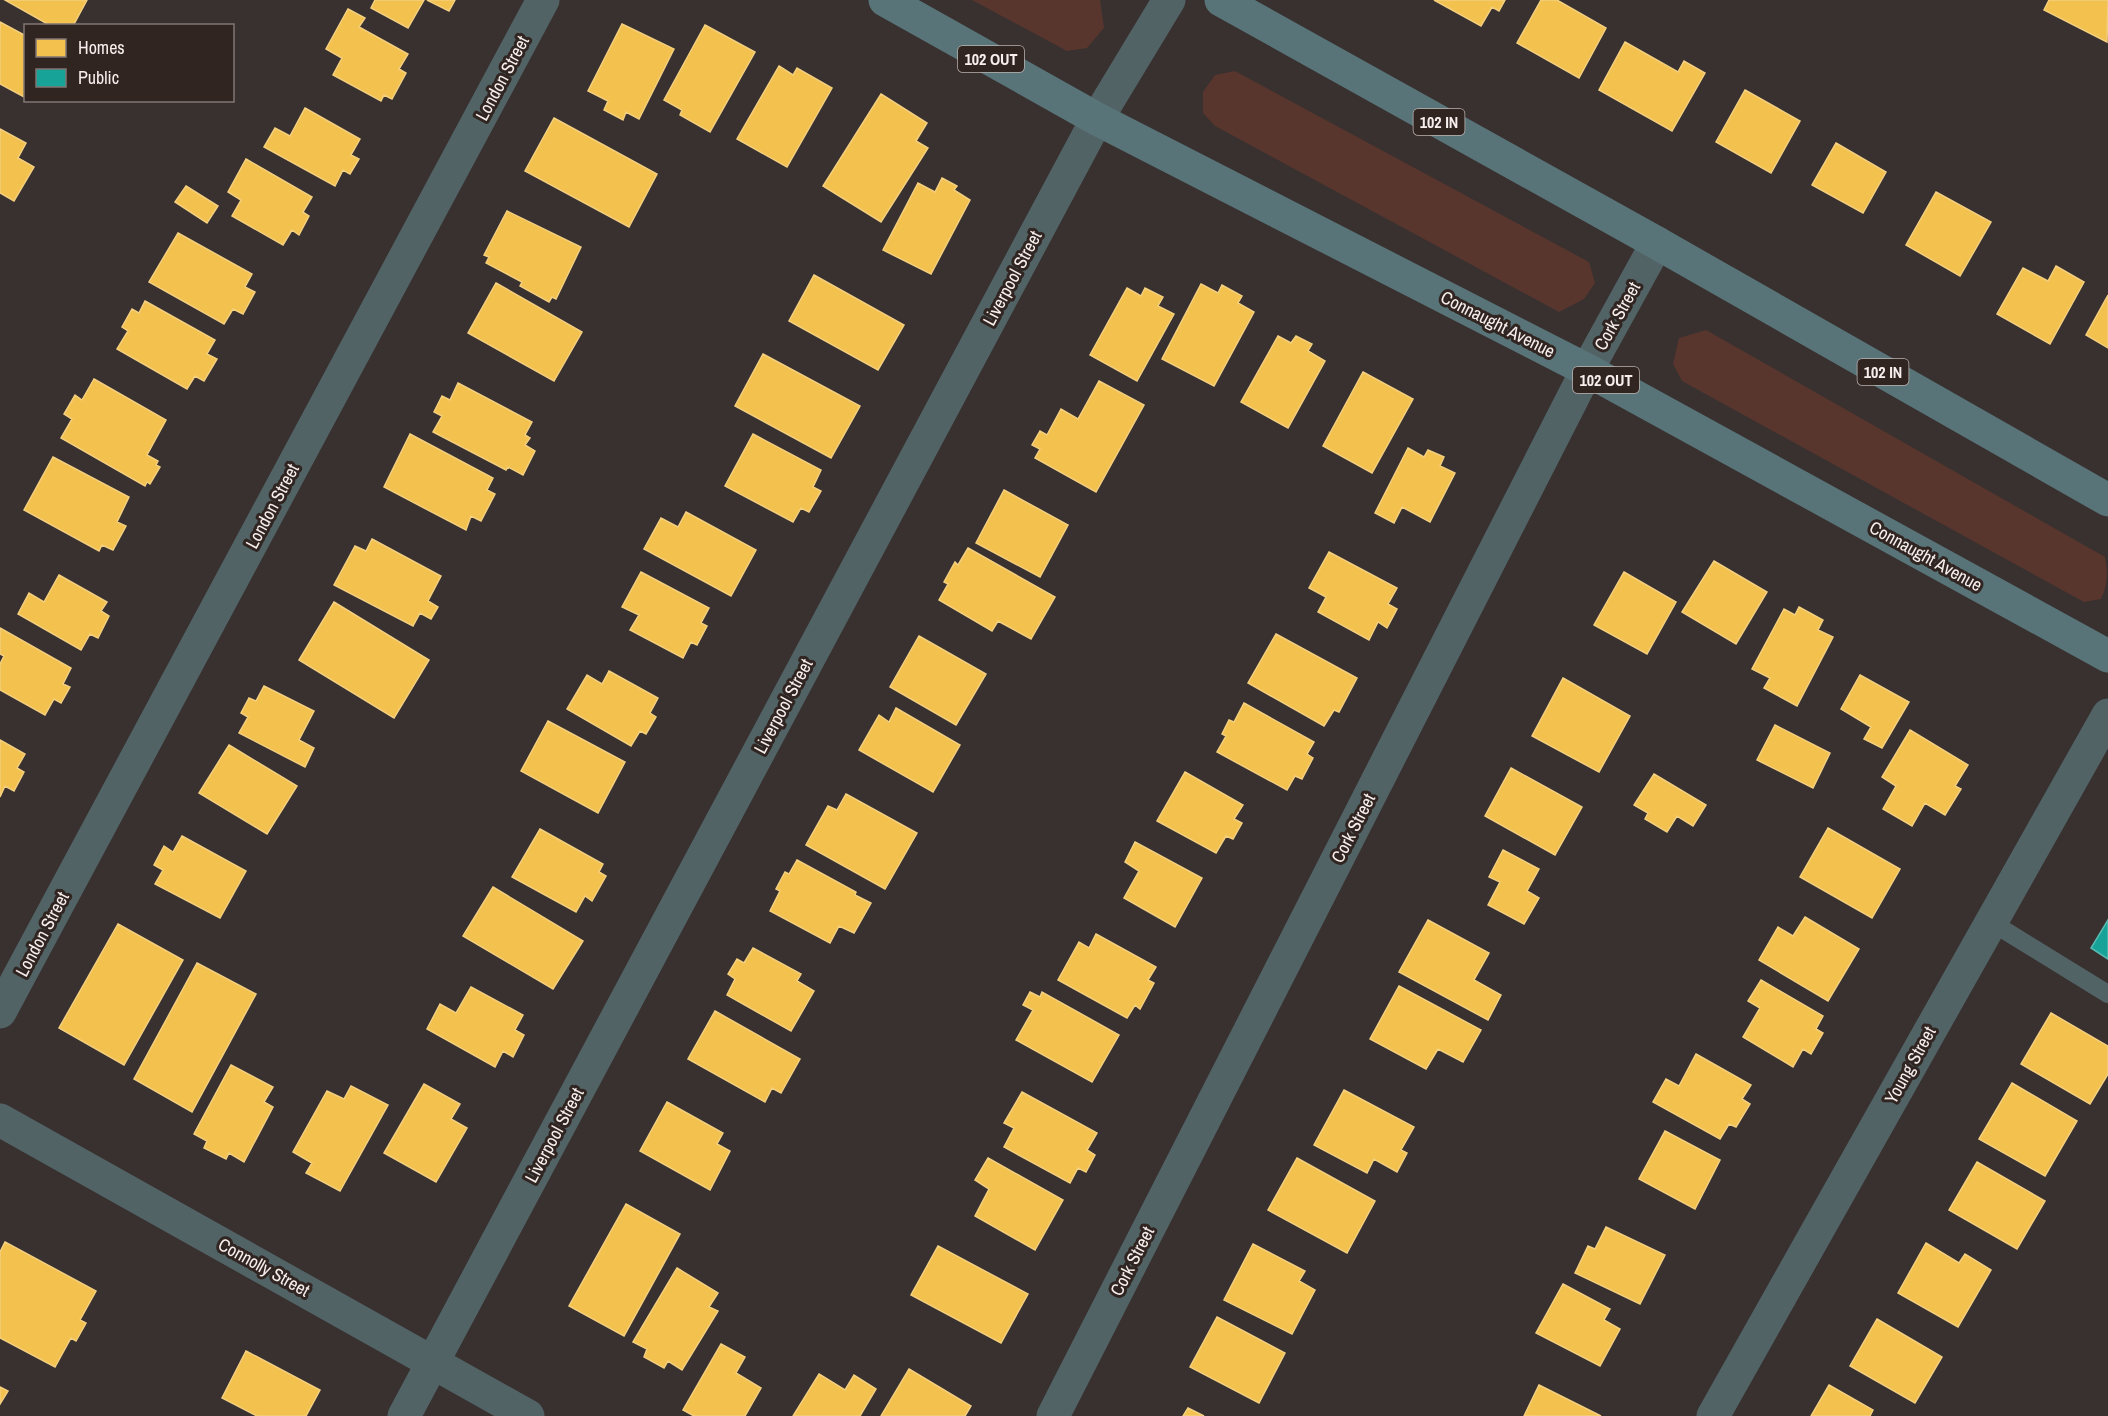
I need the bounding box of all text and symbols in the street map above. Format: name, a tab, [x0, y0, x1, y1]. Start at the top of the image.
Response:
legend	[24, 24, 234, 102]
street label: London Street	[469, 31, 535, 125]
text: Homes	[78, 35, 125, 60]
road number: 102 OUT	[958, 46, 1024, 72]
text: Public	[78, 65, 119, 90]
road number: 102 IN	[1414, 109, 1464, 135]
street label: Liverpool Street	[977, 226, 1047, 330]
street label: Cork Street	[1588, 277, 1646, 355]
street label: Connaught Avenue	[1436, 284, 1560, 364]
road number: 102 IN	[1858, 359, 1908, 385]
road number: 102 OUT	[1573, 367, 1639, 393]
street label: London Street	[239, 459, 305, 553]
street label: Connaught Avenue	[1865, 515, 1987, 597]
street label: Liverpool Street	[748, 654, 818, 758]
street label: Cork Street	[1325, 789, 1381, 867]
street label: London Street	[9, 887, 75, 981]
street label: Young Street	[1878, 1022, 1942, 1108]
street label: Liverpool Street	[519, 1083, 589, 1187]
street label: Cork Street	[1104, 1222, 1160, 1300]
street label: Connolly Street	[214, 1232, 314, 1302]

